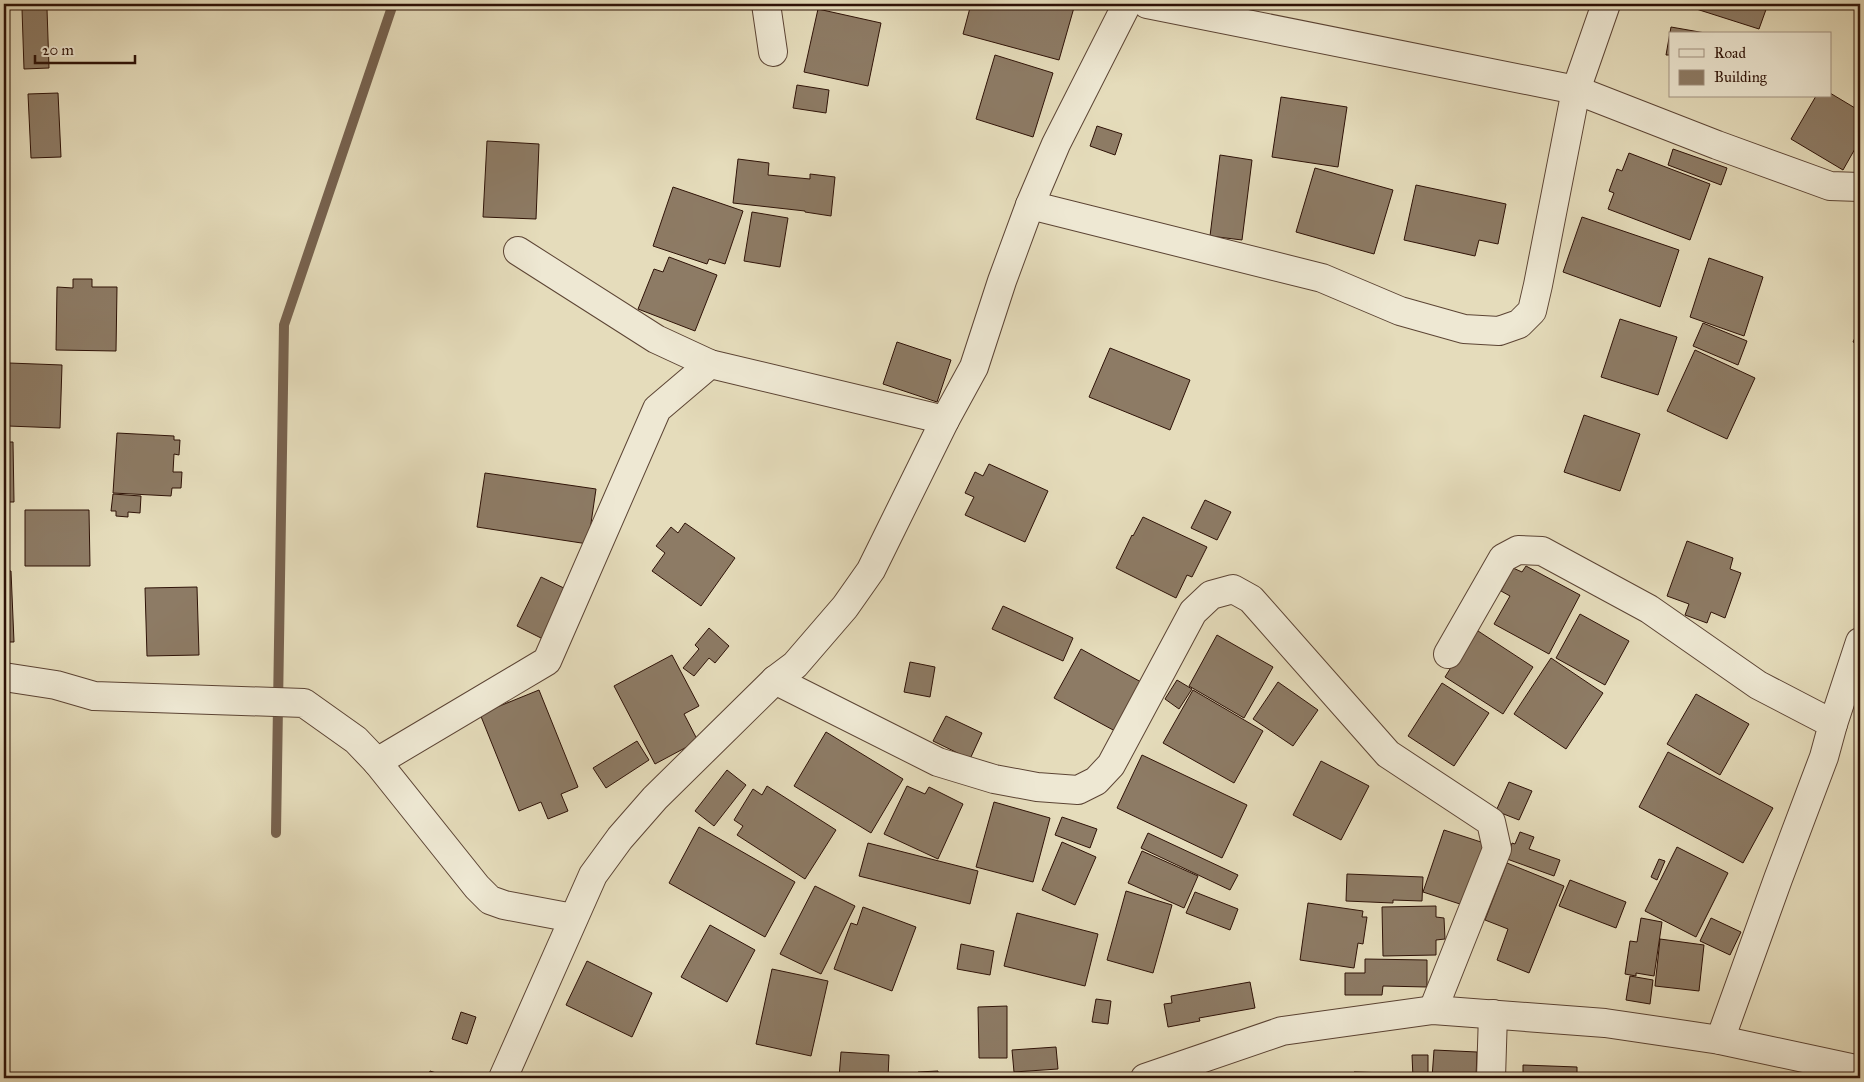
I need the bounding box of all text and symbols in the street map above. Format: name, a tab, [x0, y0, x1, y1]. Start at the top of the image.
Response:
scale bar	[35, 32, 135, 64]
legend	[1669, 32, 1832, 98]
text: 20 m	[42, 41, 74, 59]
text: Road	[1714, 44, 1746, 62]
text: Building	[1714, 68, 1768, 86]

